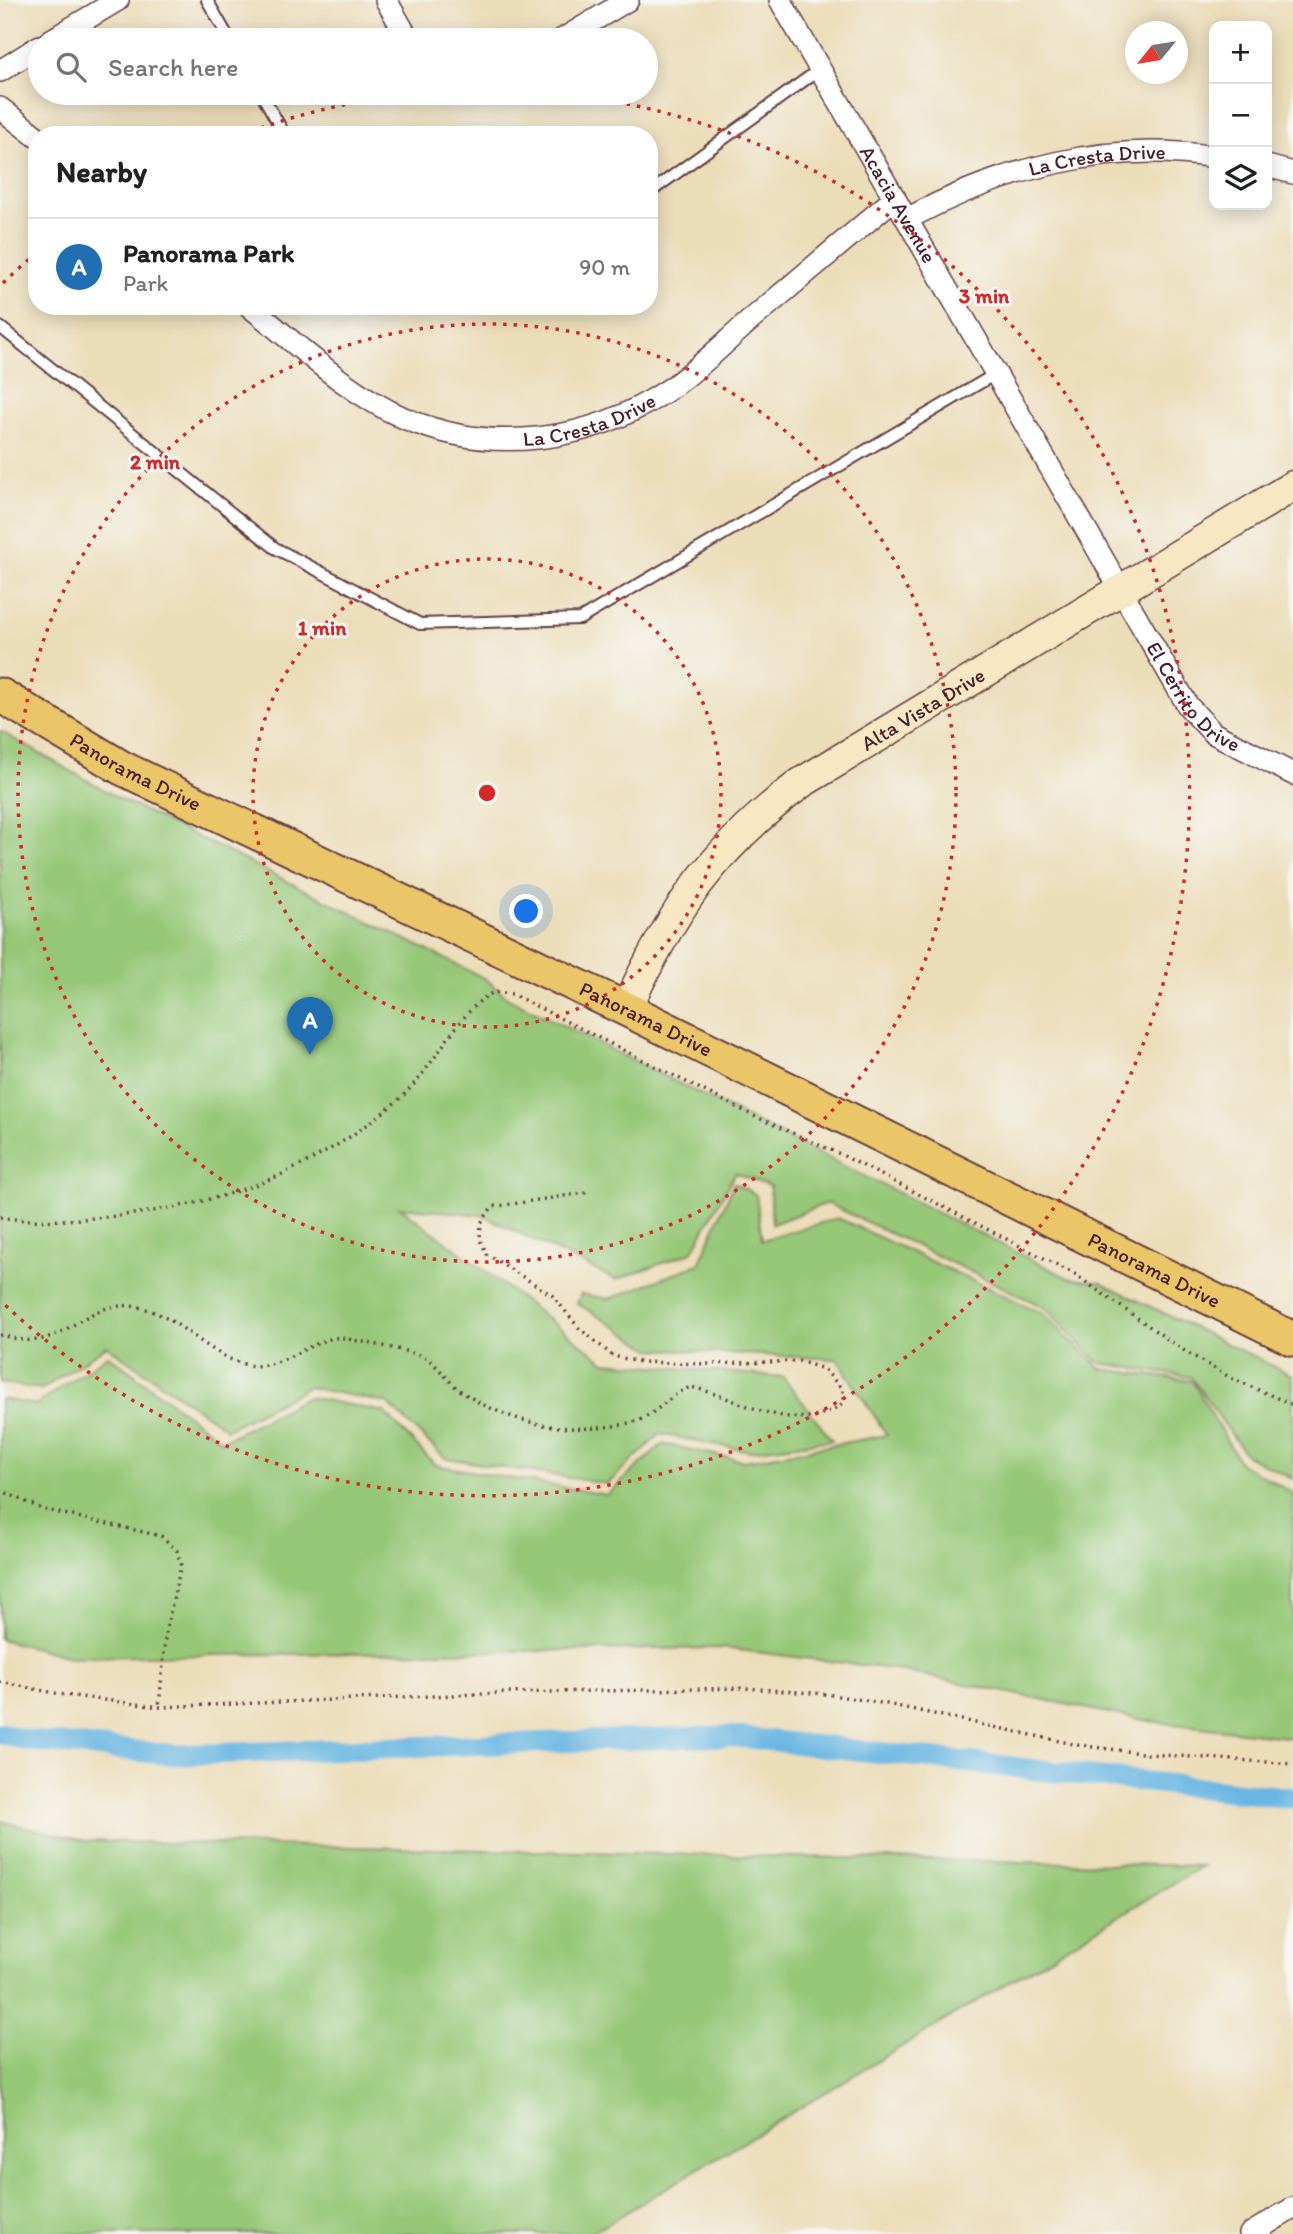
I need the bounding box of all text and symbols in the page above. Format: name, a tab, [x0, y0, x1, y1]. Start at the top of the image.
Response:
north arrow	[1125, 21, 1188, 84]
map controls	[1209, 21, 1272, 210]
button: +	[1209, 21, 1272, 84]
search box	[28, 28, 658, 105]
icon: search	[52, 48, 90, 86]
text: Search here	[108, 51, 238, 83]
button: −	[1209, 84, 1272, 147]
street label: La Cresta Drive	[1026, 139, 1166, 181]
street label: Acacia Avenue	[855, 141, 942, 267]
button: layers	[1209, 147, 1272, 210]
text: Nearby	[56, 153, 147, 190]
text: Panorama Park	[123, 237, 294, 269]
text: A	[72, 253, 86, 281]
text: 90 m	[579, 253, 630, 281]
text: Park	[123, 269, 168, 297]
text: 3 min	[959, 283, 1010, 308]
street label: La Cresta Drive	[522, 388, 660, 451]
text: 2 min	[130, 449, 181, 474]
text: 1 min	[298, 615, 347, 640]
street label: El Cerrito Drive	[1141, 637, 1244, 757]
street label: Alta Vista Drive	[856, 662, 989, 756]
street label: Panorama Drive	[66, 727, 205, 816]
centre of rings	[475, 781, 499, 805]
your location	[509, 894, 543, 928]
street label: Panorama Drive	[576, 976, 716, 1062]
pin: A	[287, 997, 333, 1055]
street label: Panorama Drive	[1084, 1227, 1225, 1313]

